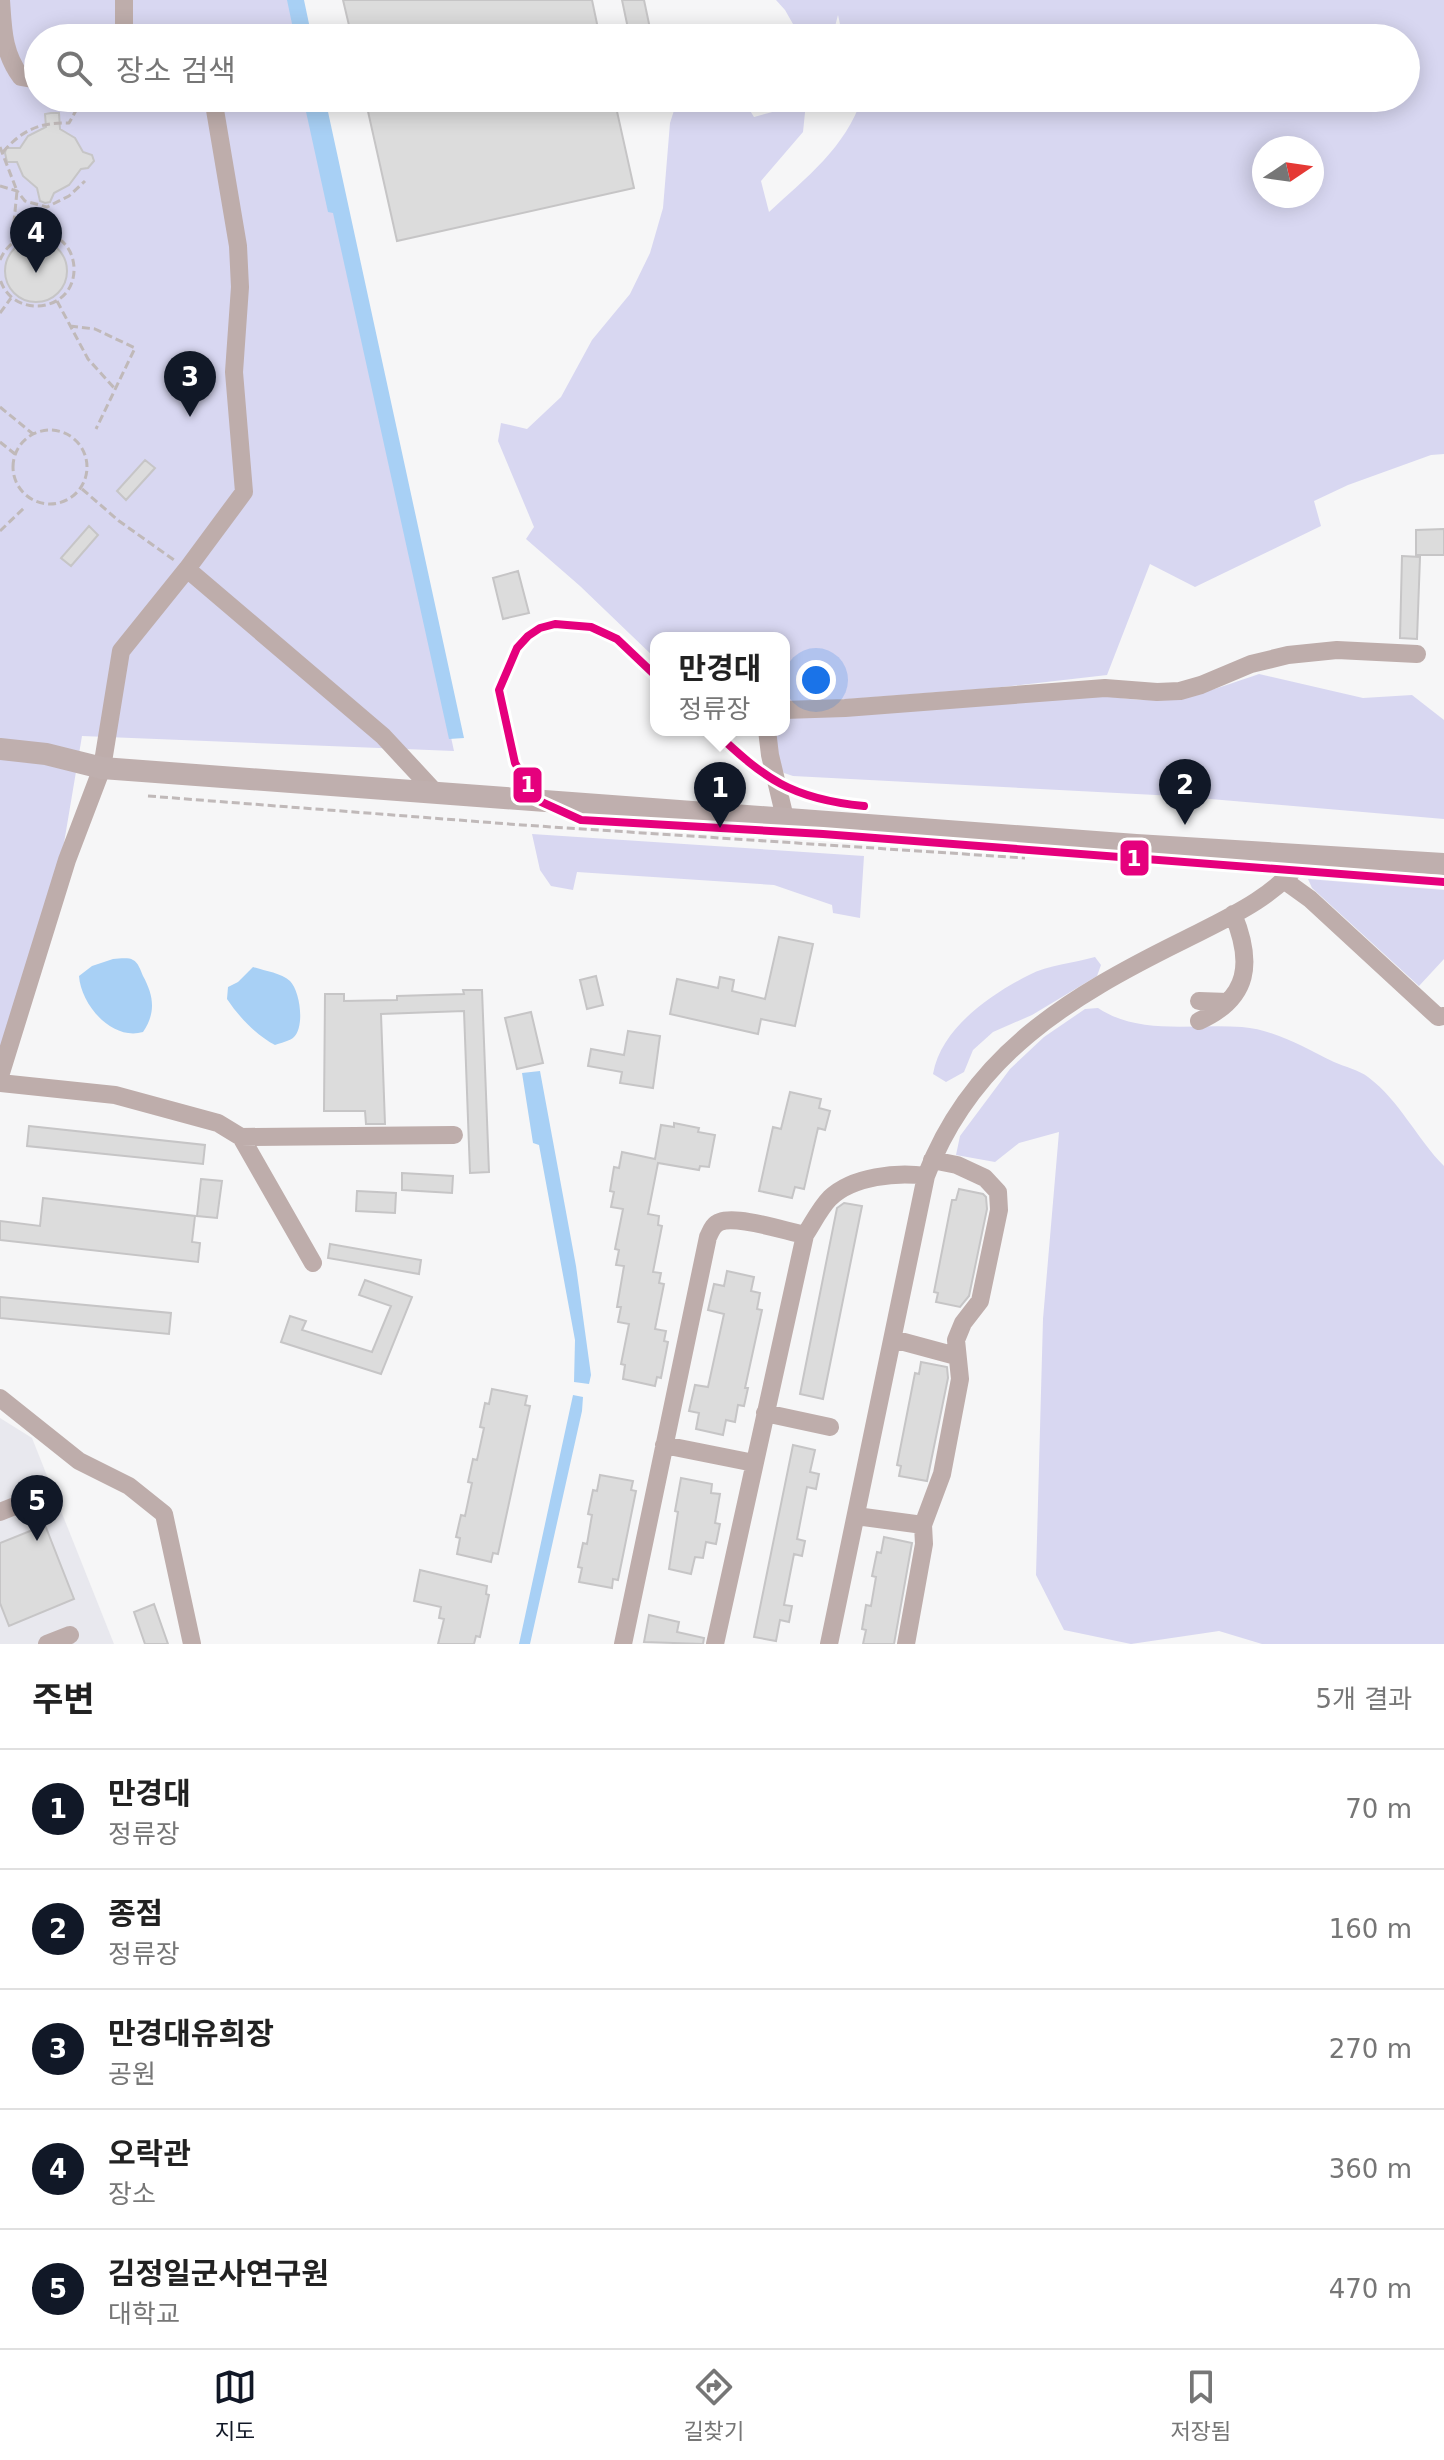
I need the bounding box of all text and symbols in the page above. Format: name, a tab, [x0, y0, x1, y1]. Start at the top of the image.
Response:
search box	[24, 24, 1420, 112]
icon: search	[52, 46, 96, 90]
text: 장소 검색	[116, 53, 236, 88]
north arrow	[1252, 136, 1324, 208]
pin: 4	[10, 207, 62, 273]
pin: 3	[164, 351, 216, 417]
popup	[650, 632, 790, 736]
text: 만경대	[679, 651, 761, 686]
your location	[796, 660, 836, 700]
text: 정류장	[679, 694, 750, 724]
pin: 2	[1159, 759, 1211, 825]
pin: 1	[694, 762, 746, 828]
line badge: 1	[512, 766, 543, 804]
text: 1	[520, 772, 536, 797]
line badge: 1	[1119, 839, 1150, 877]
text: 1	[1126, 846, 1142, 871]
pin: 5	[11, 1475, 63, 1541]
text: 주변	[32, 1679, 95, 1719]
text: 5개 결과	[1315, 1684, 1412, 1714]
text: 만경대	[108, 1776, 191, 1811]
text: 1	[49, 1794, 67, 1824]
text: 70 m	[1345, 1794, 1412, 1824]
text: 정류장	[108, 1819, 180, 1849]
text: 종점	[108, 1896, 163, 1931]
text: 2	[49, 1914, 67, 1944]
text: 160 m	[1329, 1914, 1412, 1944]
text: 정류장	[108, 1939, 180, 1969]
text: 만경대유희장	[108, 2016, 274, 2051]
text: 3	[49, 2034, 67, 2064]
text: 270 m	[1329, 2034, 1412, 2064]
text: 공원	[108, 2059, 156, 2089]
text: 오락관	[108, 2136, 191, 2171]
text: 4	[49, 2154, 67, 2184]
text: 360 m	[1329, 2154, 1412, 2184]
text: 장소	[108, 2179, 156, 2209]
text: 김정일군사연구원	[108, 2256, 329, 2291]
text: 5	[49, 2274, 67, 2304]
text: 470 m	[1329, 2274, 1412, 2304]
text: 대학교	[108, 2299, 180, 2329]
tab: 지도	[213, 2365, 257, 2445]
tab: 길찾기	[683, 2365, 744, 2445]
tab: 저장됨	[1170, 2365, 1231, 2445]

